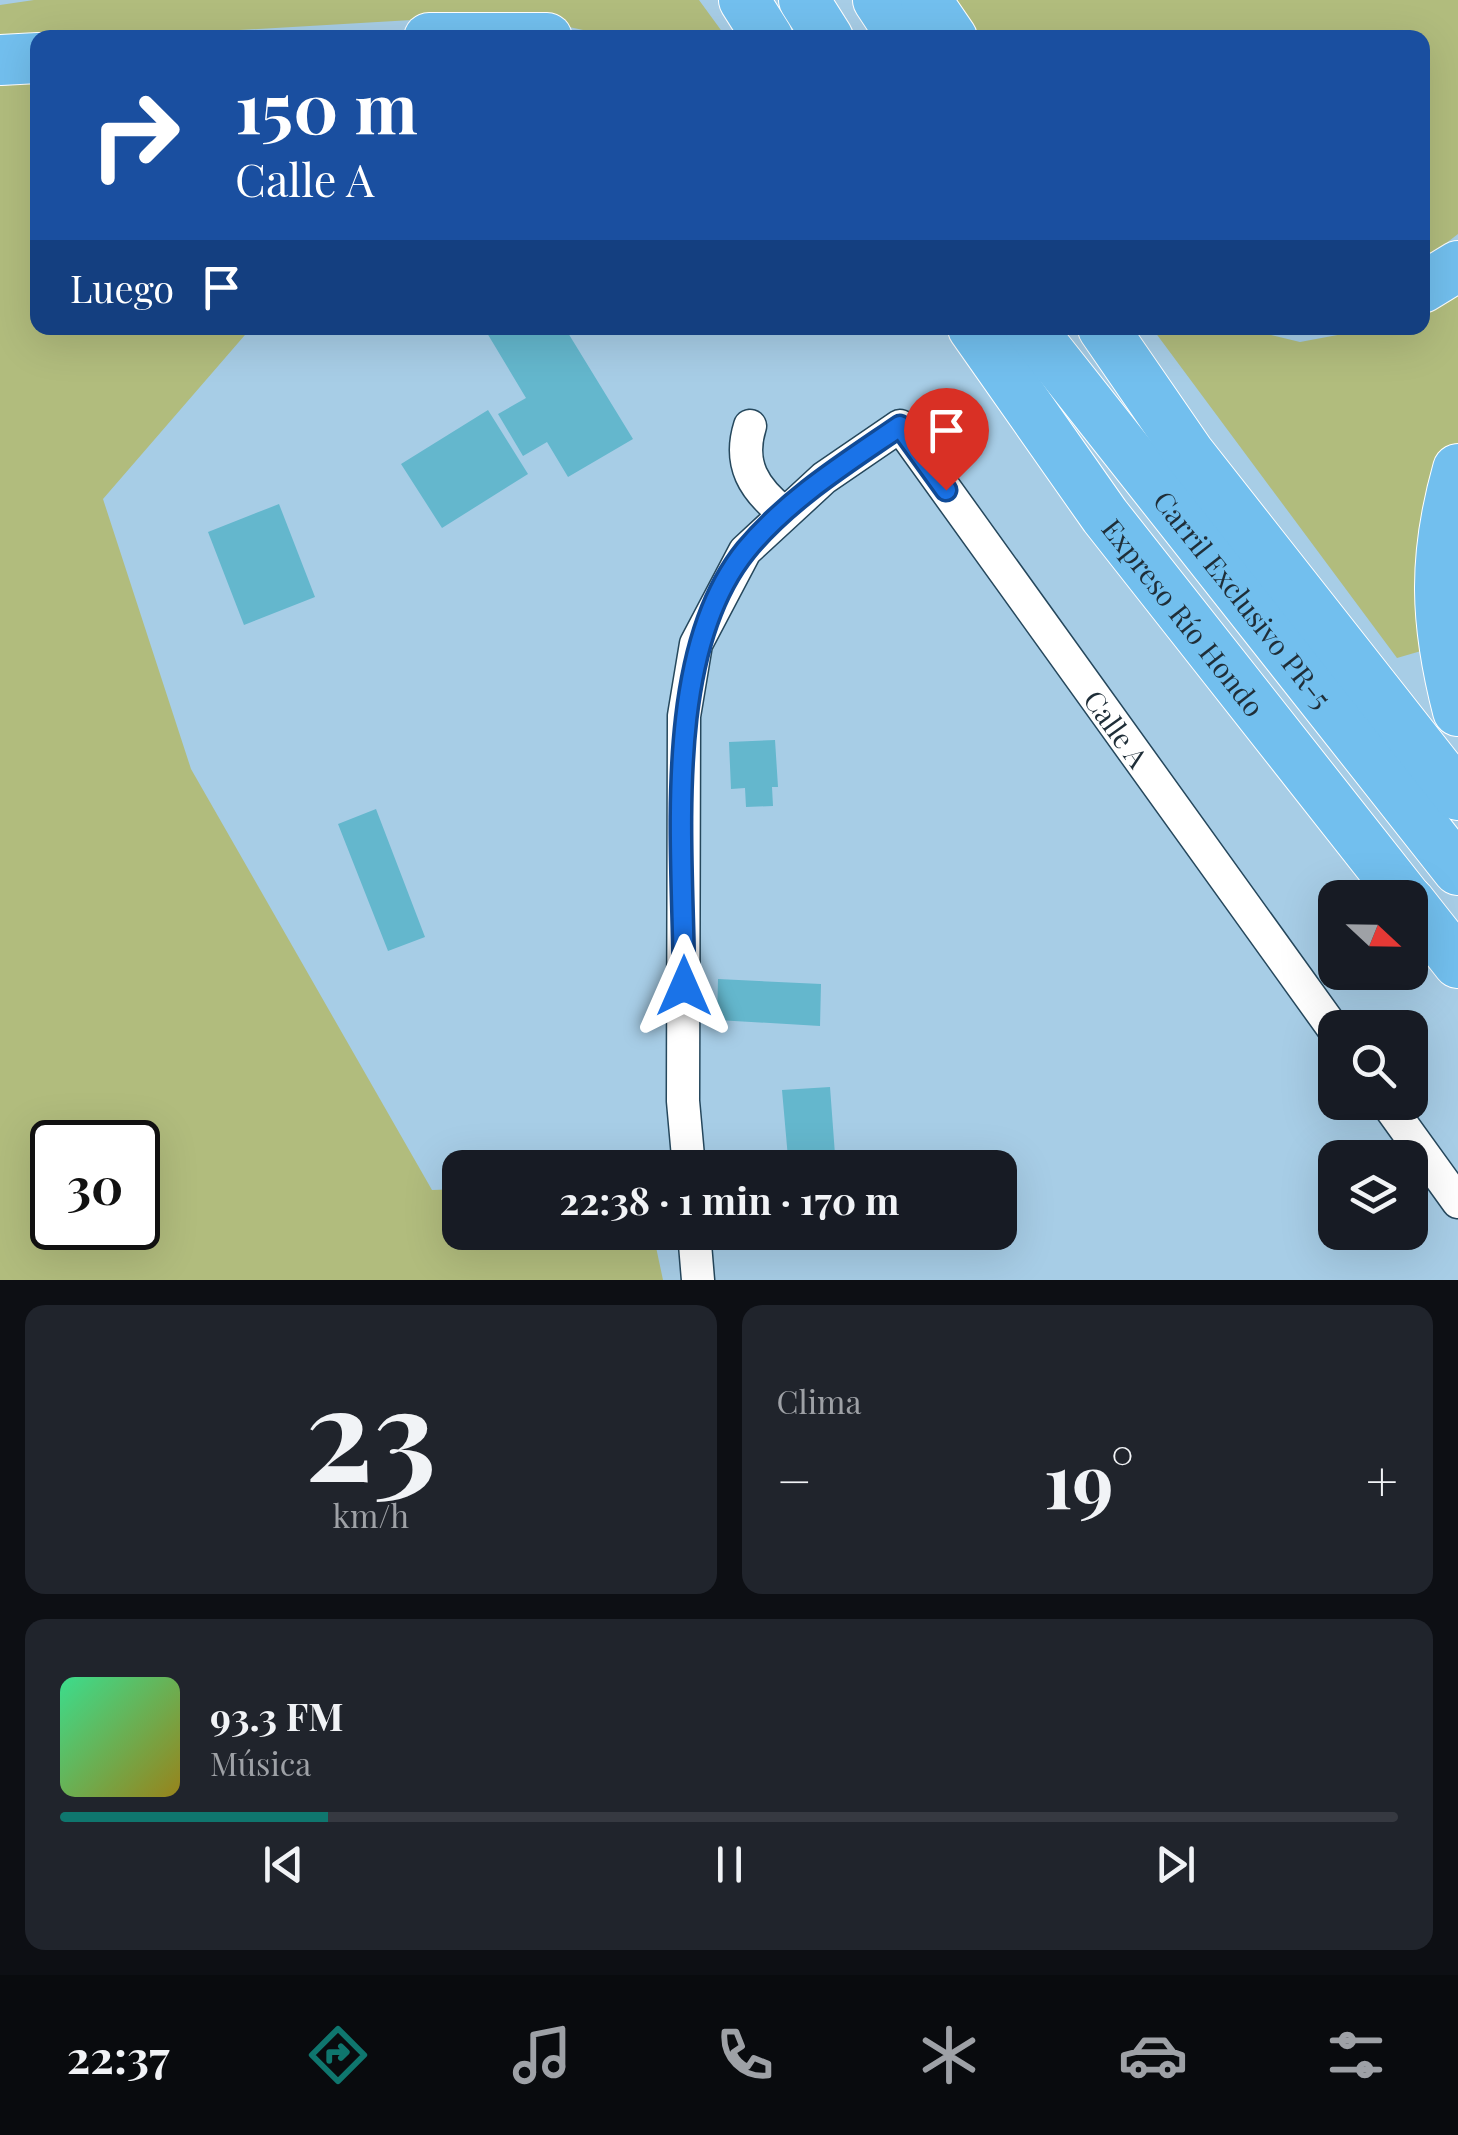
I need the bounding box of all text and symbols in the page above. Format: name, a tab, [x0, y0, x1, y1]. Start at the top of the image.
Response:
text: 150 m	[235, 58, 418, 152]
icon: right	[70, 70, 200, 200]
text: Calle A	[235, 148, 374, 208]
icon: arrive	[194, 260, 249, 315]
text: Luego	[70, 262, 174, 313]
pin	[904, 388, 989, 491]
icon: arrive	[919, 403, 974, 458]
street label: Carril Exclusivo PR-5	[1147, 482, 1341, 715]
street label: Expreso Río Hondo	[1095, 510, 1274, 723]
street label: Calle A	[1077, 682, 1158, 774]
north arrow	[1318, 880, 1428, 990]
map controls	[1318, 880, 1428, 1250]
position arrow	[632, 934, 736, 1038]
button: search	[1318, 1010, 1428, 1120]
speed limit sign: 30	[30, 1120, 160, 1250]
button: layers	[1318, 1140, 1428, 1250]
text: 22:38 · 1 min · 170 m	[560, 1174, 899, 1225]
text: 23	[305, 1341, 436, 1515]
text: Clima	[777, 1379, 861, 1422]
text: 19°	[1044, 1428, 1134, 1528]
text: −	[777, 1442, 812, 1516]
text: +	[1366, 1442, 1398, 1516]
text: km/h	[332, 1493, 409, 1536]
text: 93.3 FM	[210, 1690, 344, 1741]
text: Música	[210, 1741, 311, 1784]
icon: previous	[256, 1837, 311, 1892]
icon: pause	[702, 1837, 757, 1892]
icon: next	[1148, 1837, 1203, 1892]
icon: directions	[303, 2020, 373, 2090]
icon: music	[507, 2020, 577, 2090]
icon: phone	[710, 2020, 780, 2090]
icon: climate	[914, 2020, 984, 2090]
icon: car	[1118, 2020, 1188, 2090]
icon: filters	[1321, 2020, 1391, 2090]
text: 22:37	[67, 2025, 169, 2085]

